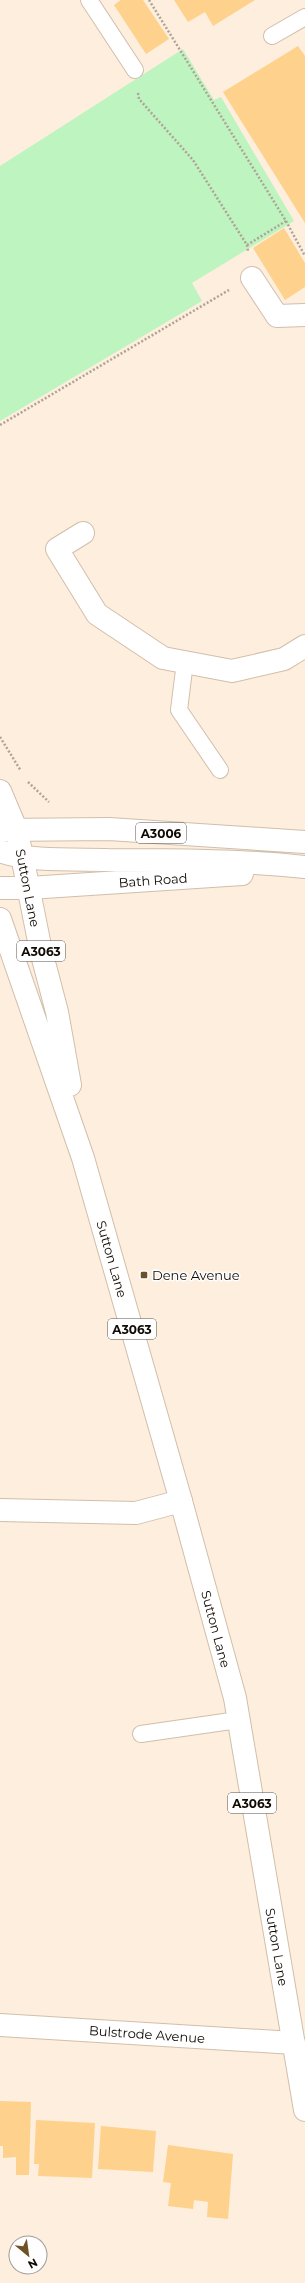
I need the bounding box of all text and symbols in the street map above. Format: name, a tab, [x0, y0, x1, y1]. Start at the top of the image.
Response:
road number: A3006	[136, 823, 186, 843]
street label: Sutton Lane	[13, 848, 43, 929]
street label: Bath Road	[118, 870, 188, 890]
road number: A3063	[17, 941, 65, 961]
street label: Sutton Lane	[93, 1219, 131, 1299]
place label: Dene Avenue	[152, 1267, 240, 1283]
marker: Dene Avenue	[139, 1270, 149, 1280]
road number: A3063	[108, 1319, 156, 1339]
street label: Sutton Lane	[198, 1589, 234, 1669]
road number: A3063	[228, 1793, 276, 1813]
street label: Sutton Lane	[262, 1907, 292, 1988]
street label: Bulstrode Avenue	[89, 2022, 206, 2046]
north arrow	[8, 2235, 48, 2275]
text: N	[26, 2255, 40, 2272]

